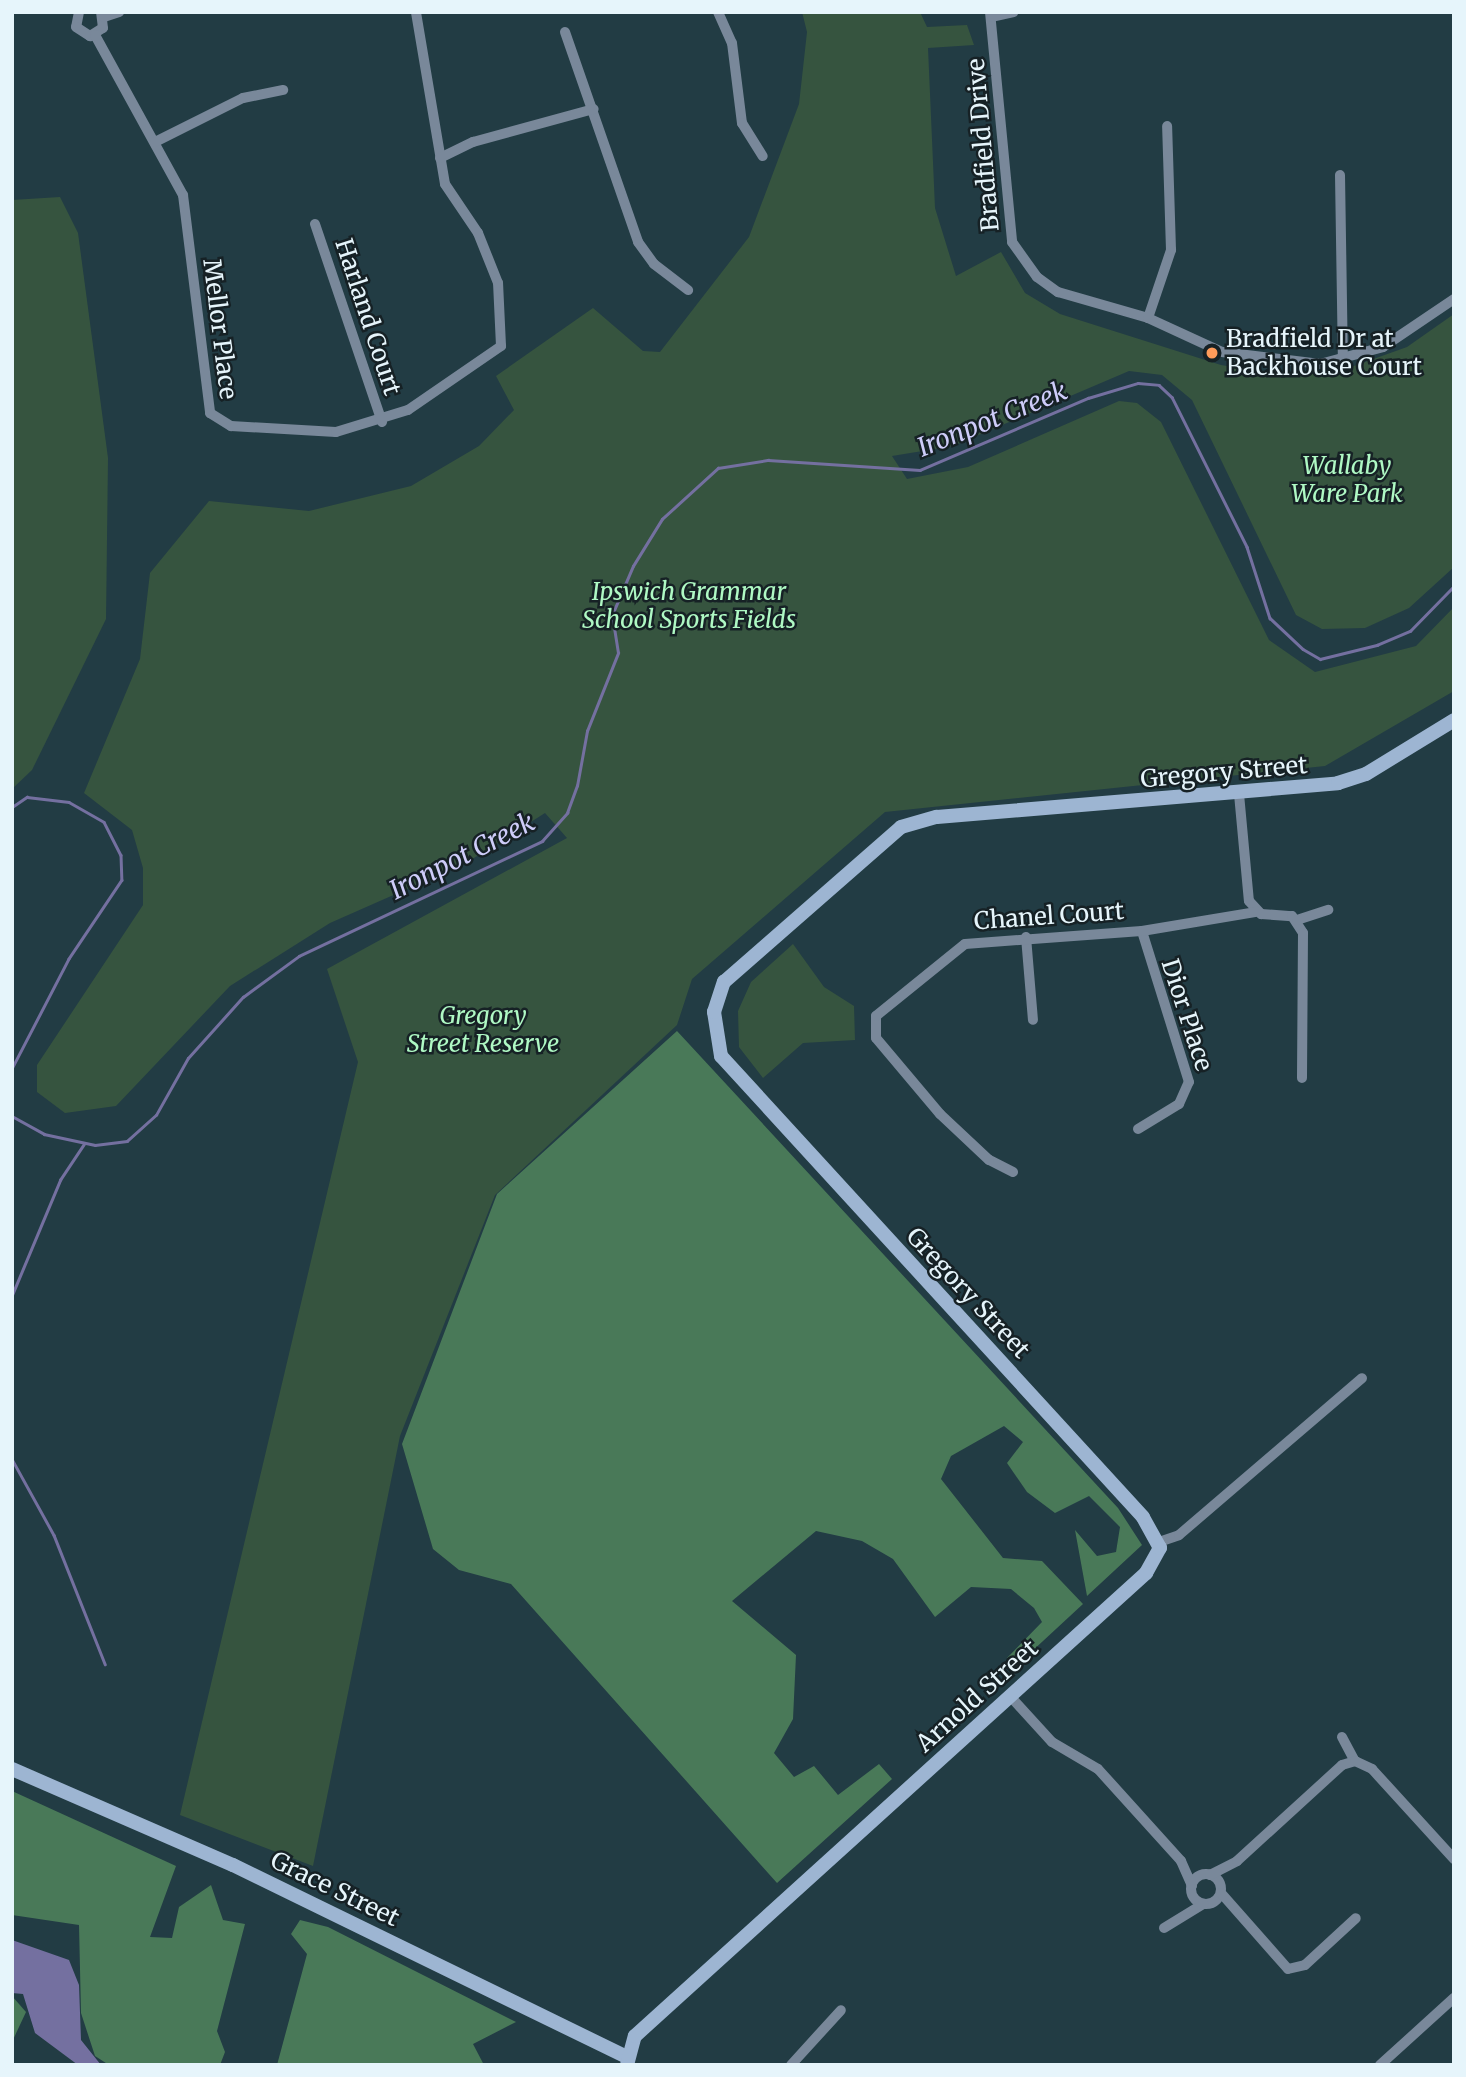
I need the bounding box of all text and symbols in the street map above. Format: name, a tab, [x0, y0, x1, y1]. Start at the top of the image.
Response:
street label: Bradfield Drive	[961, 57, 1005, 233]
street label: Harland Court	[329, 235, 407, 399]
street label: Mellor Place	[197, 257, 243, 401]
place label: Bradfield Dr at Backhouse Court	[1226, 325, 1422, 381]
marker: Bradfield Dr at Backhouse Court	[1204, 345, 1220, 361]
water label: Ironpot Creek	[913, 375, 1071, 463]
park label: Wallaby Ware Park	[1291, 452, 1403, 508]
park label: Ipswich Grammar School Sports Fields	[582, 578, 796, 634]
street label: Gregory Street	[1139, 750, 1309, 794]
water label: Ironpot Creek	[384, 806, 540, 906]
street label: Chanel Court	[973, 896, 1125, 936]
street label: Dior Place	[1155, 955, 1219, 1075]
park label: Gregory Street Reserve	[407, 1002, 559, 1058]
street label: Gregory Street	[900, 1222, 1036, 1364]
street label: Arnold Street	[910, 1634, 1044, 1758]
street label: Grace Street	[266, 1846, 404, 1932]

